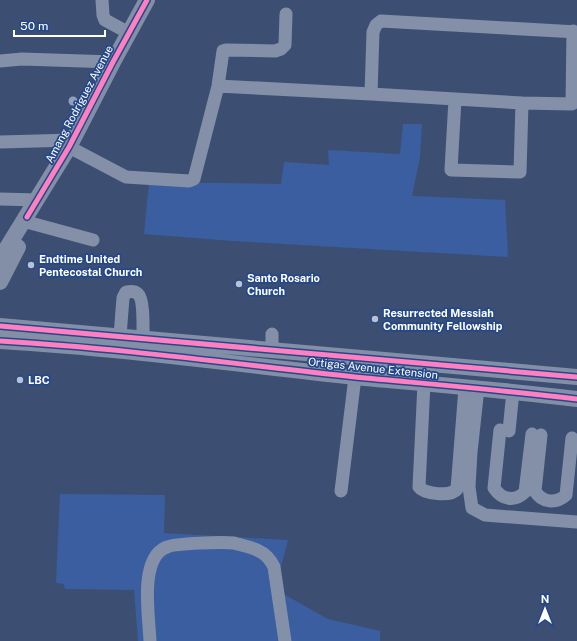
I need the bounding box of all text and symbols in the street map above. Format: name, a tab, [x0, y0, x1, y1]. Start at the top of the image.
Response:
scale bar	[14, 12, 105, 38]
text: 50 m	[20, 19, 48, 33]
street label: Amang Rodriguez Avenue	[43, 43, 115, 165]
place label: Endtime United Pentecostal Church	[39, 253, 142, 278]
marker: Endtime United Pentecostal Church	[26, 260, 36, 270]
place label: Santo Rosario Church	[247, 272, 320, 297]
marker: Santo Rosario Church	[234, 279, 244, 289]
place label: Resurrected Messiah Community Fellowship	[383, 307, 503, 332]
marker: Resurrected Messiah Community Fellowship	[370, 314, 380, 324]
street label: Ortigas Avenue Extension	[307, 355, 439, 381]
place label: LBC	[28, 374, 50, 386]
marker: LBC	[15, 375, 25, 385]
north arrow	[525, 589, 565, 629]
text: N	[541, 593, 549, 605]

